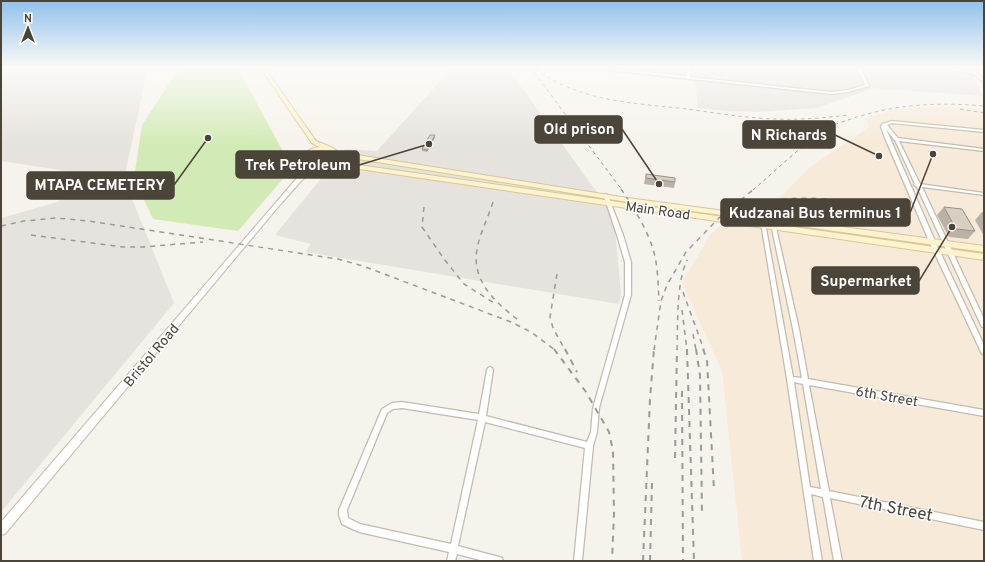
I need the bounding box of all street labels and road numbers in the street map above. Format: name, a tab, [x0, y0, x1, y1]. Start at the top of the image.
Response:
street label: Main Road	[624, 199, 691, 224]
street label: Bristol Road	[121, 321, 183, 391]
street label: 6th Street	[854, 384, 919, 411]
street label: 7th Street	[857, 492, 934, 528]

